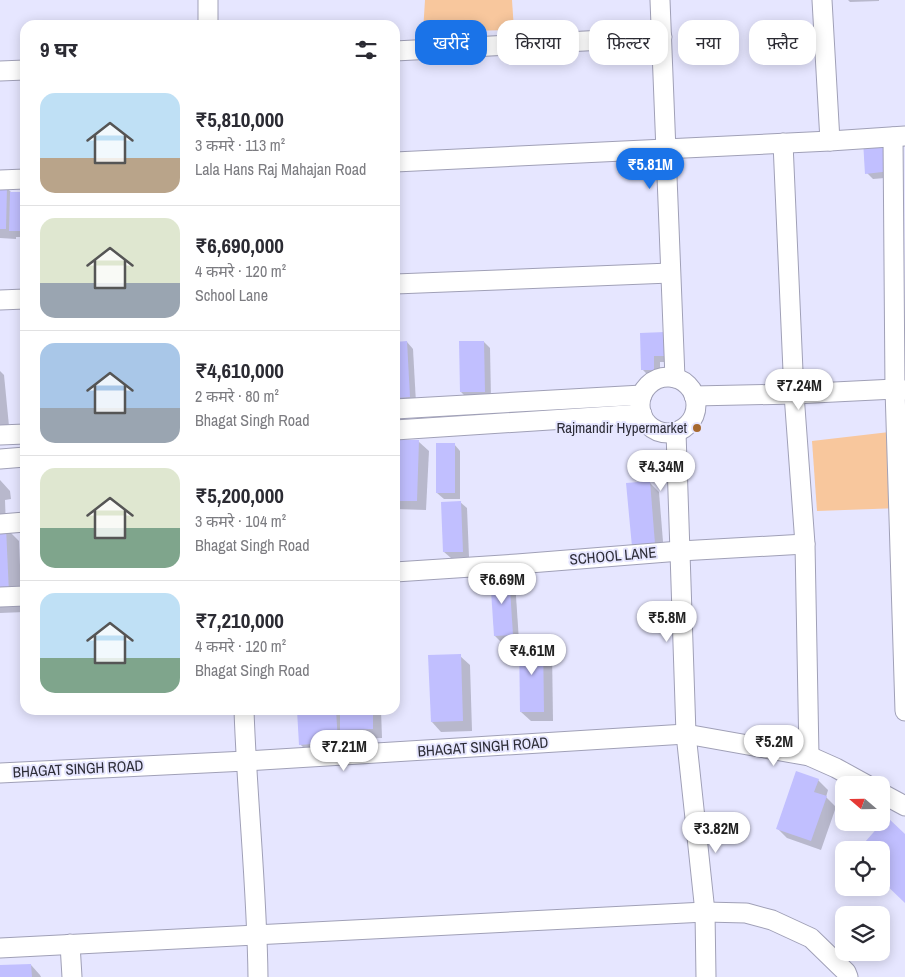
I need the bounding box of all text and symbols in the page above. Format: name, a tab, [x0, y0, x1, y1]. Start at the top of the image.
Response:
chip: खरीदें	[415, 20, 487, 65]
chip: किराया	[497, 20, 579, 65]
chip: फ़िल्टर	[589, 20, 668, 65]
chip: नया	[678, 20, 739, 65]
chip: फ़्लैट	[749, 20, 816, 65]
text: 9 घर	[40, 35, 77, 64]
icon: filters	[352, 36, 380, 64]
text: ₹5,810,000	[195, 105, 284, 134]
icon: home	[80, 113, 140, 173]
text: 3 कमरे · 113 m²	[195, 134, 285, 156]
pin: ₹5.81M	[609, 148, 691, 190]
text: ₹5.81M	[627, 153, 673, 175]
text: Lala Hans Raj Mahajan Road	[195, 158, 366, 180]
text: ₹6,690,000	[195, 231, 284, 260]
icon: home	[80, 238, 140, 298]
text: 4 कमरे · 120 m²	[195, 260, 286, 282]
text: School Lane	[195, 284, 268, 306]
text: ₹4,610,000	[195, 356, 284, 385]
icon: home	[80, 363, 140, 423]
pin: ₹7.24M	[758, 368, 840, 411]
text: ₹7.24M	[776, 374, 822, 396]
text: 2 कमरे · 80 m²	[195, 385, 279, 407]
text: Bhagat Singh Road	[195, 409, 310, 431]
place label: Rajmandir Hypermarket	[556, 417, 688, 438]
marker: Rajmandir Hypermarket	[691, 422, 703, 434]
pin: ₹4.34M	[620, 450, 702, 492]
text: ₹4.34M	[638, 455, 684, 477]
text: ₹5,200,000	[195, 481, 284, 510]
icon: home	[80, 488, 140, 548]
text: 3 कमरे · 104 m²	[195, 510, 286, 532]
text: Bhagat Singh Road	[195, 534, 310, 556]
street label: SCHOOL LANE	[569, 541, 657, 570]
pin: ₹6.69M	[461, 562, 543, 605]
text: ₹6.69M	[479, 568, 525, 590]
pin: ₹5.8M	[632, 600, 702, 643]
text: ₹7,210,000	[195, 606, 284, 635]
text: ₹5.8M	[648, 606, 686, 628]
icon: home	[80, 613, 140, 673]
pin: ₹4.61M	[491, 634, 573, 676]
text: 4 कमरे · 120 m²	[195, 635, 286, 657]
text: ₹4.61M	[509, 639, 555, 661]
text: Bhagat Singh Road	[195, 659, 310, 681]
pin: ₹5.2M	[739, 724, 809, 767]
pin: ₹7.21M	[303, 730, 385, 772]
text: ₹5.2M	[755, 730, 793, 752]
street label: BHAGAT SINGH ROAD	[417, 731, 549, 762]
text: ₹7.21M	[321, 735, 367, 757]
street label: BHAGAT SINGH ROAD	[12, 755, 144, 782]
north arrow	[835, 776, 890, 831]
map controls	[835, 776, 890, 961]
pin: ₹3.82M	[675, 812, 757, 854]
text: ₹3.82M	[693, 817, 739, 839]
button: locate	[835, 841, 890, 896]
button: layers	[835, 906, 890, 961]

